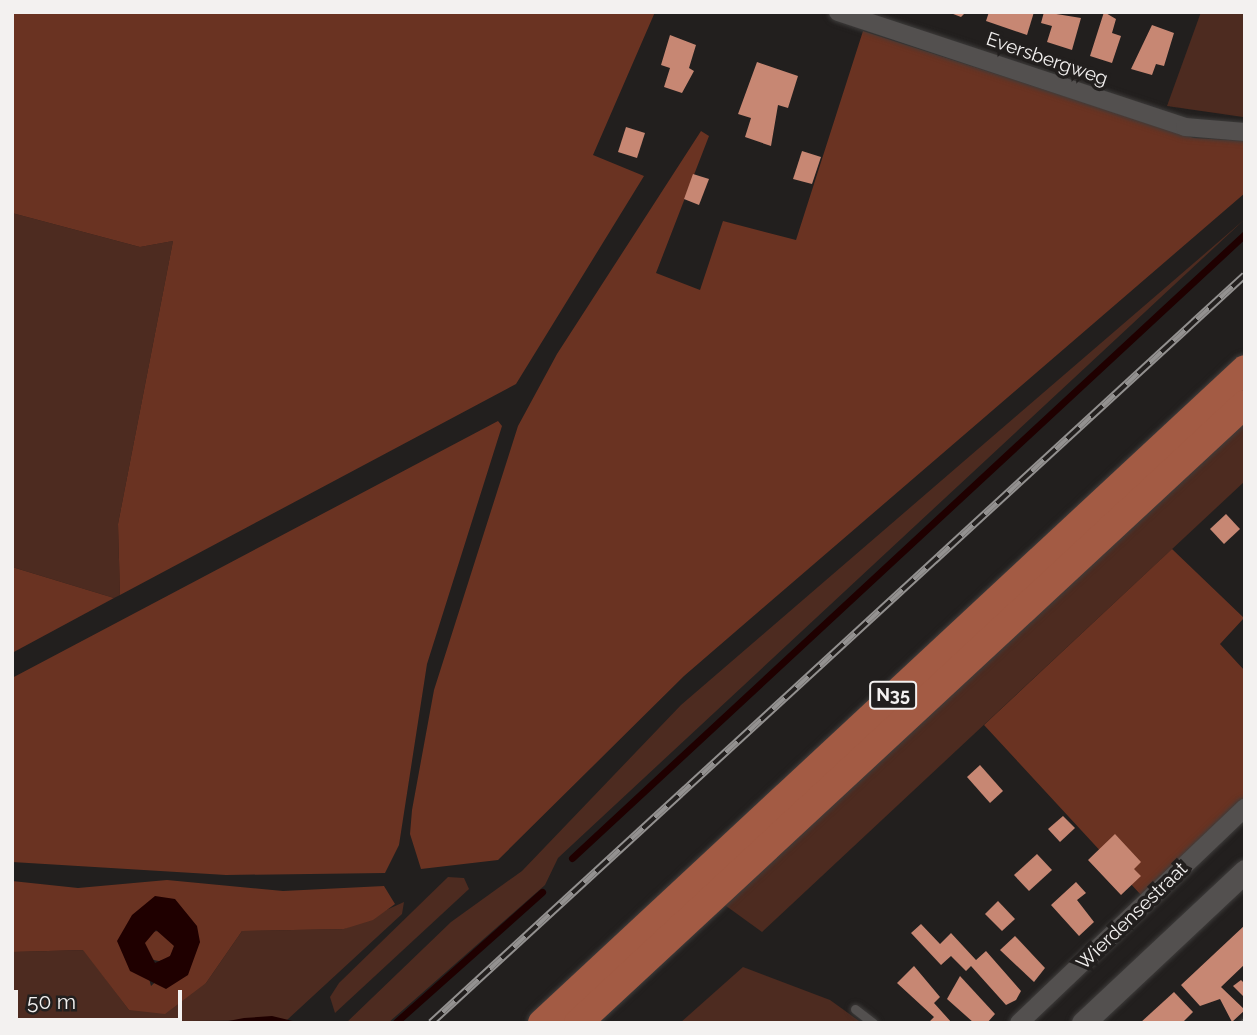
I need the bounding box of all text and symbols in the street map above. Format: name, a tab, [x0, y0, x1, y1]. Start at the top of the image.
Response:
street label: Eversbergweg	[983, 28, 1111, 90]
road number: N35	[868, 680, 917, 710]
street label: Wierdensestraat	[1072, 857, 1192, 975]
scale bar	[18, 976, 186, 1020]
text: 50 m	[27, 989, 76, 1014]

